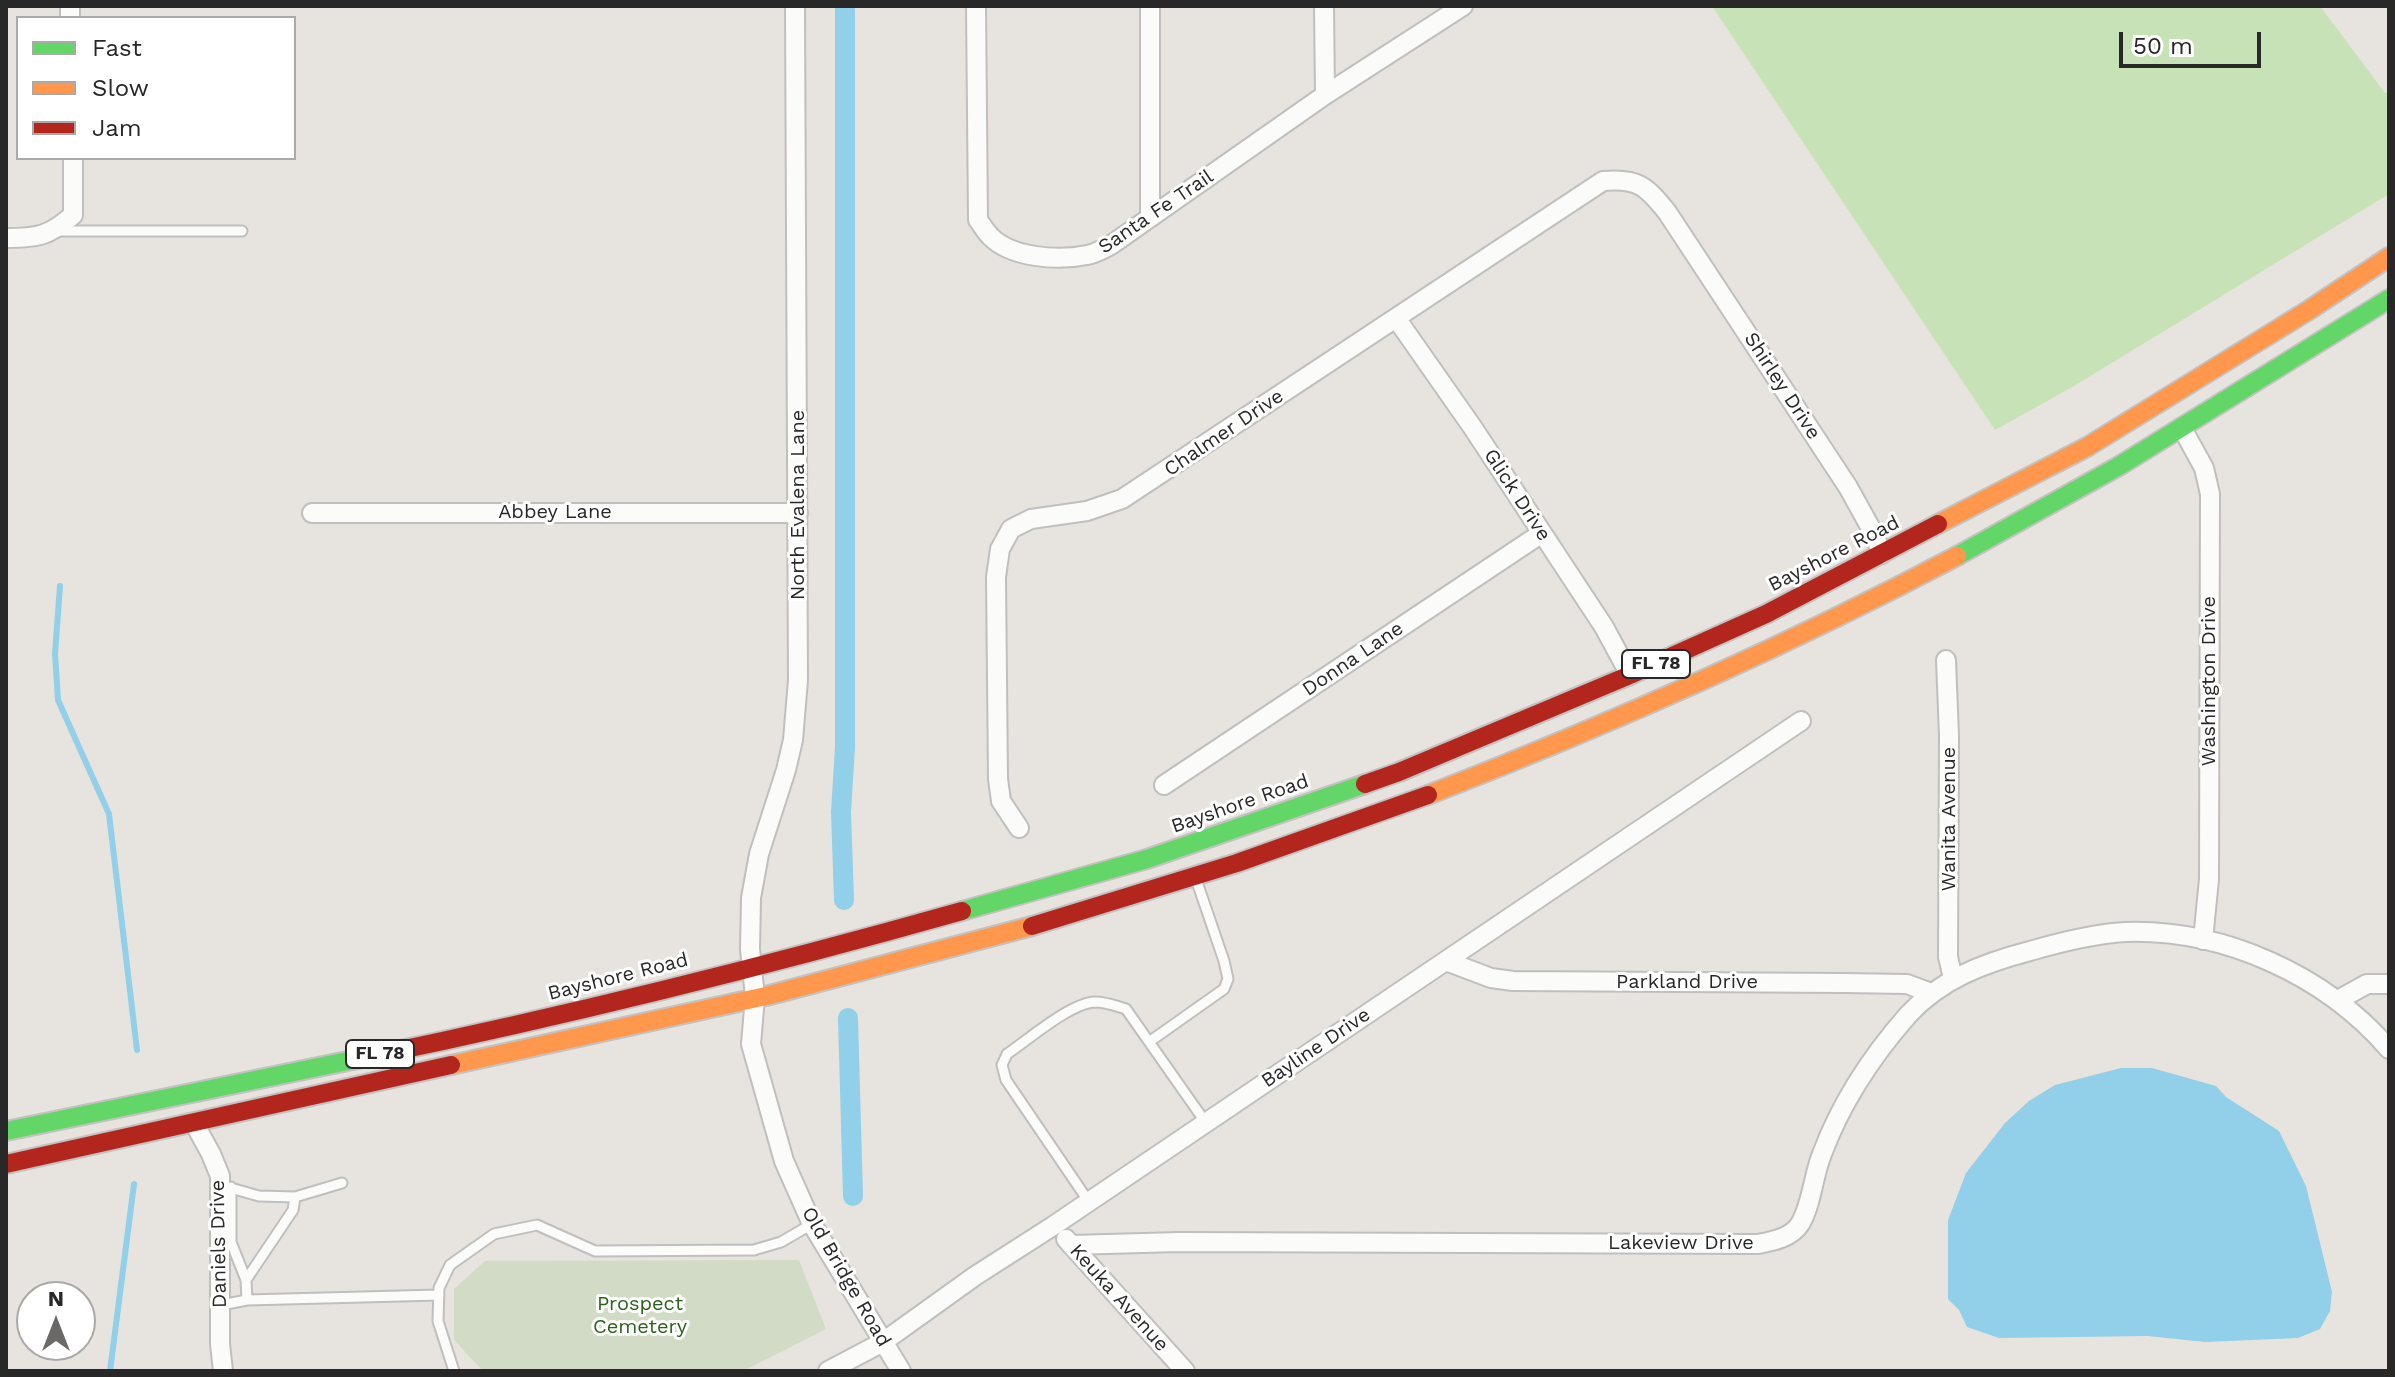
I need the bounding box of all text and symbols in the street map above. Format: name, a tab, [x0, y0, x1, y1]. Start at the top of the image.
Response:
legend	[16, 16, 296, 160]
scale bar	[2123, 16, 2265, 66]
text: 50 m	[2133, 32, 2193, 60]
text: Fast	[92, 34, 142, 62]
text: Slow	[92, 74, 149, 102]
text: Jam	[92, 114, 142, 142]
street label: Santa Fe Trail	[1094, 165, 1218, 259]
street label: Shirley Drive	[1739, 328, 1825, 444]
street label: Chalmer Drive	[1160, 384, 1288, 482]
street label: North Evalena Lane	[786, 410, 810, 600]
street label: Glick Drive	[1478, 444, 1556, 546]
street label: Abbey Lane	[498, 500, 612, 524]
street label: Bayshore Road	[1764, 511, 1904, 597]
street label: Washington Drive	[2197, 596, 2221, 766]
street label: Donna Lane	[1298, 616, 1408, 702]
road number: FL 78	[1622, 650, 1690, 678]
street label: Wanita Avenue	[1937, 747, 1961, 891]
street label: Bayshore Road	[1168, 769, 1312, 839]
street label: Bayshore Road	[545, 948, 691, 1006]
street label: Parkland Drive	[1616, 970, 1758, 994]
street label: Bayline Drive	[1257, 1003, 1375, 1093]
road number: FL 78	[346, 1040, 414, 1068]
street label: Daniels Drive	[206, 1180, 232, 1308]
street label: Old Bridge Road	[796, 1203, 896, 1351]
street label: Lakeview Drive	[1608, 1231, 1754, 1255]
street label: Keuka Avenue	[1065, 1239, 1173, 1357]
north arrow	[16, 1281, 96, 1361]
text: N	[48, 1286, 64, 1311]
park label: Prospect Cemetery	[593, 1292, 687, 1339]

